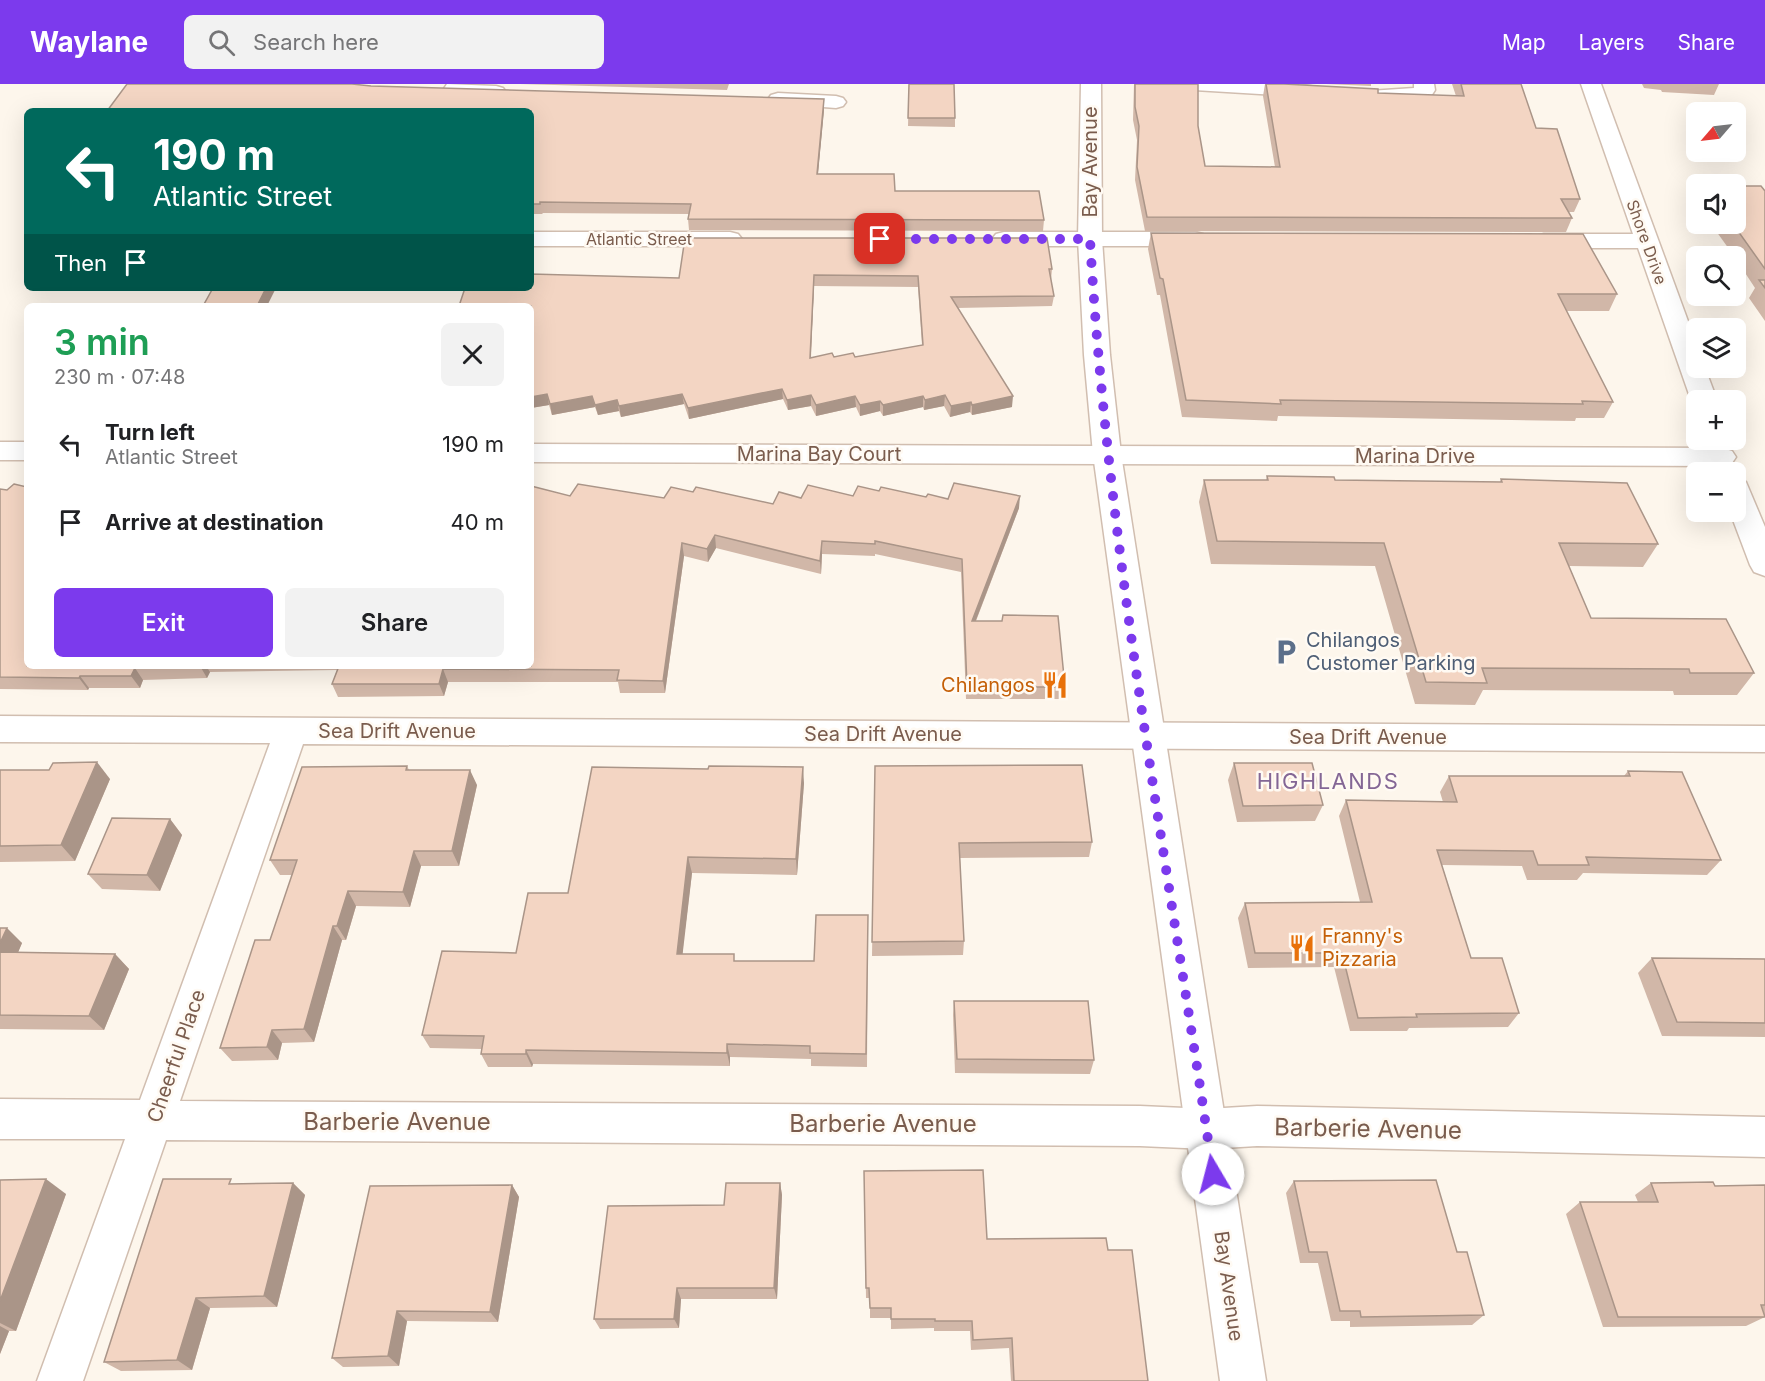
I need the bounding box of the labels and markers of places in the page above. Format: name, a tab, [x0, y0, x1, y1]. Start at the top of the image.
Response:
pin	[854, 213, 905, 264]
place label: Chilangos Customer Parking	[1306, 628, 1475, 675]
parking icon: Chilangos Customer Parking	[1271, 637, 1301, 667]
restaurant icon: Chilangos	[1040, 670, 1070, 700]
place label: Chilangos	[941, 673, 1035, 697]
place label: Franny's Pizzaria	[1322, 924, 1403, 971]
restaurant icon: Franny's Pizzaria	[1287, 933, 1317, 963]

